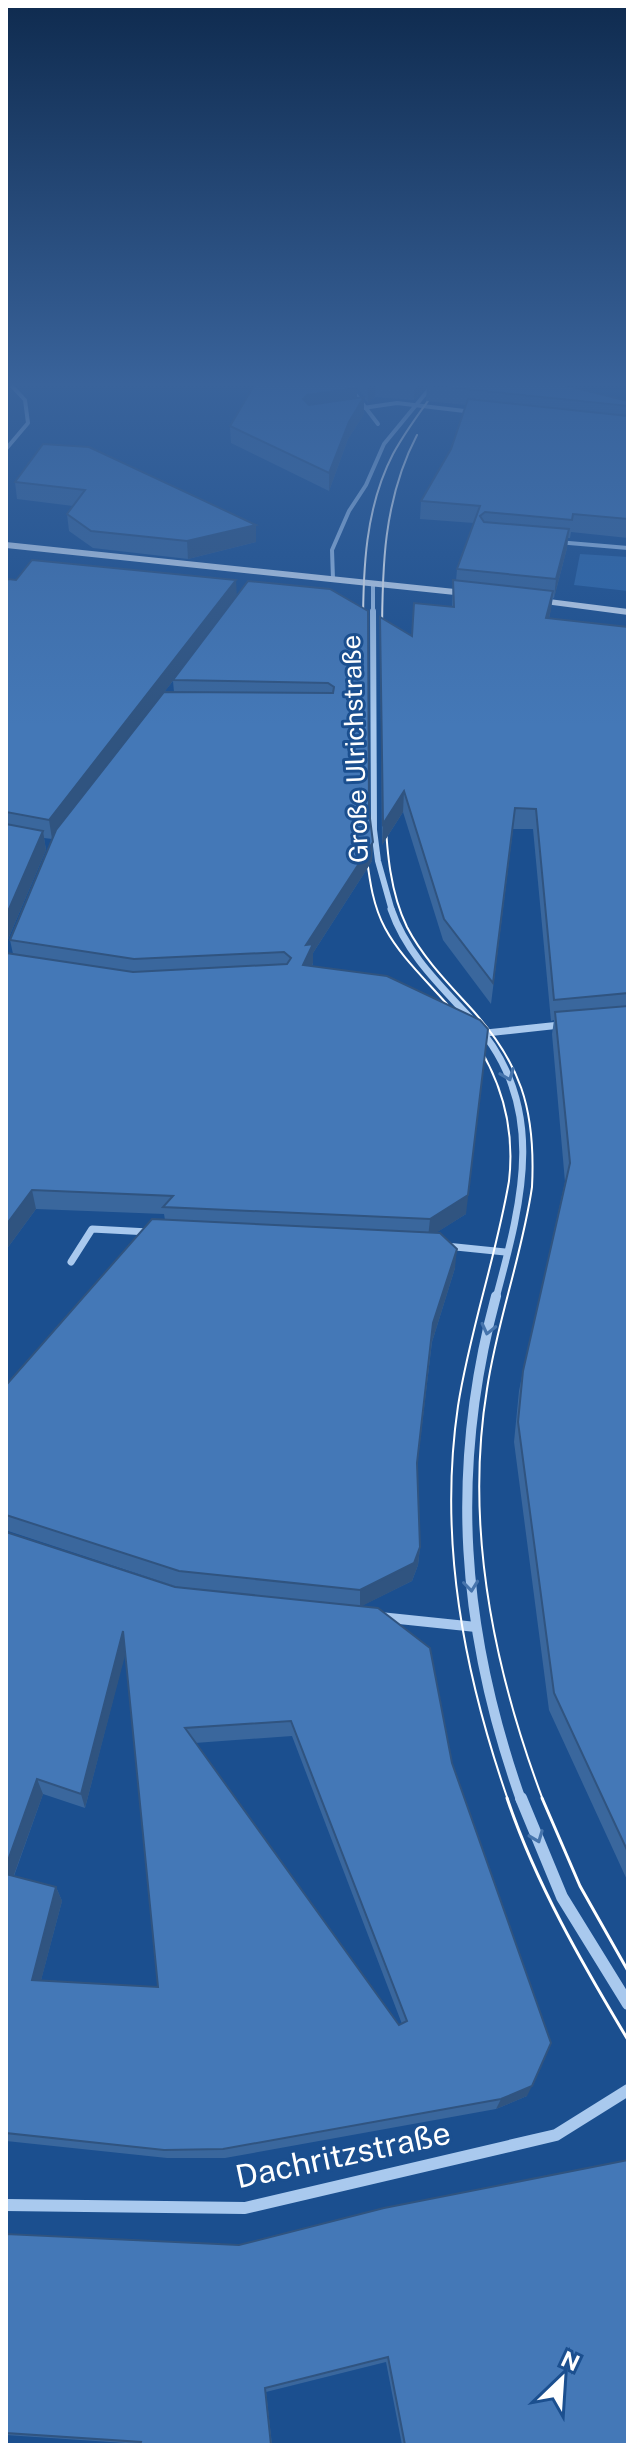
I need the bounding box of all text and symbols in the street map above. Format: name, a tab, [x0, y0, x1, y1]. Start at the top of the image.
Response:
street label: Große Ulrichstraße	[335, 634, 374, 864]
one-way arrow	[498, 1067, 515, 1081]
one-way arrow	[480, 1321, 497, 1335]
one-way arrow	[463, 1580, 480, 1593]
one-way arrow	[527, 1829, 544, 1843]
street label: Dachritzstraße	[232, 2114, 454, 2195]
north arrow	[522, 2339, 602, 2419]
text: N	[557, 2345, 584, 2376]

